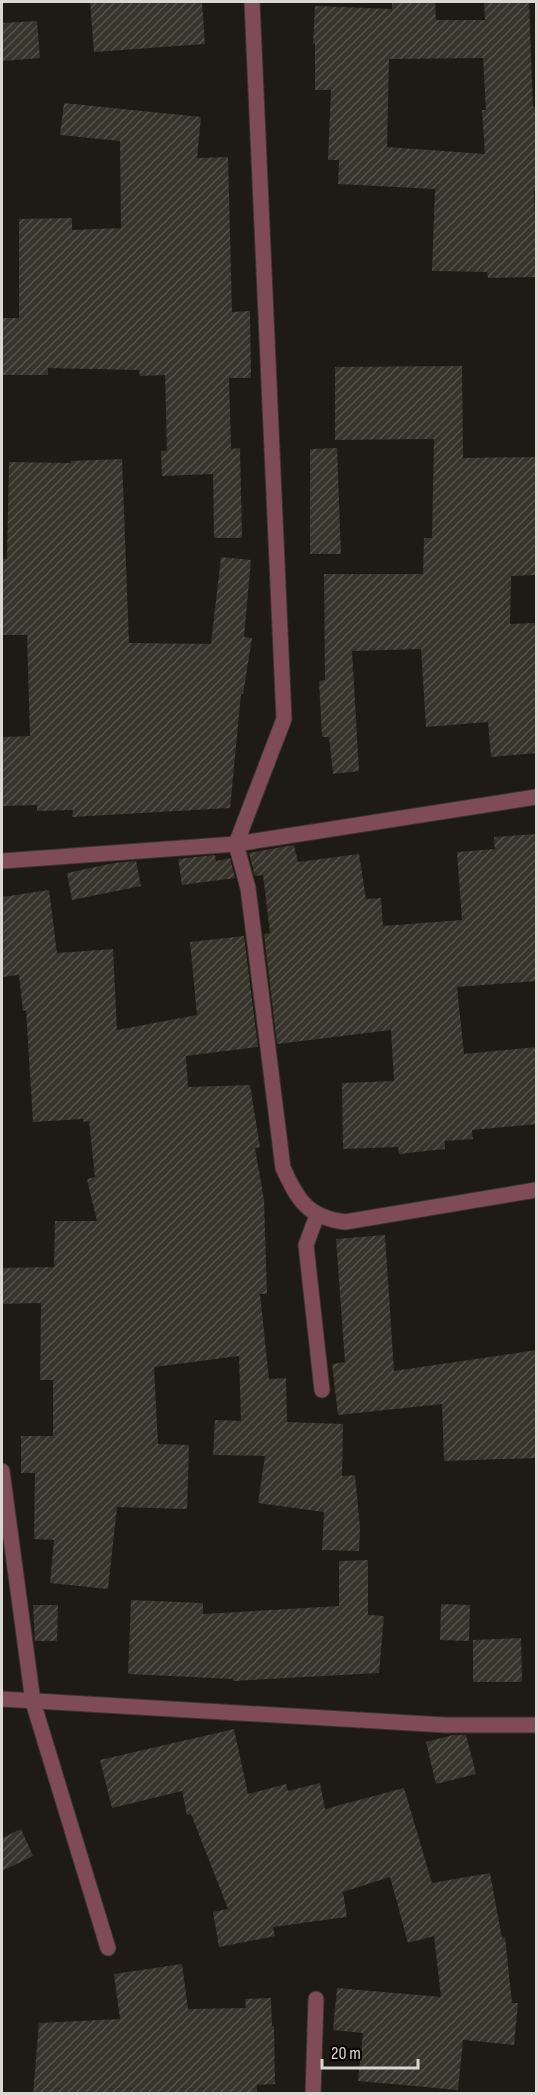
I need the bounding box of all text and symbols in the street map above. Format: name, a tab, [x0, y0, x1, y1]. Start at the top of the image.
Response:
scale bar	[322, 2032, 418, 2070]
text: 20 m	[331, 2043, 361, 2064]

